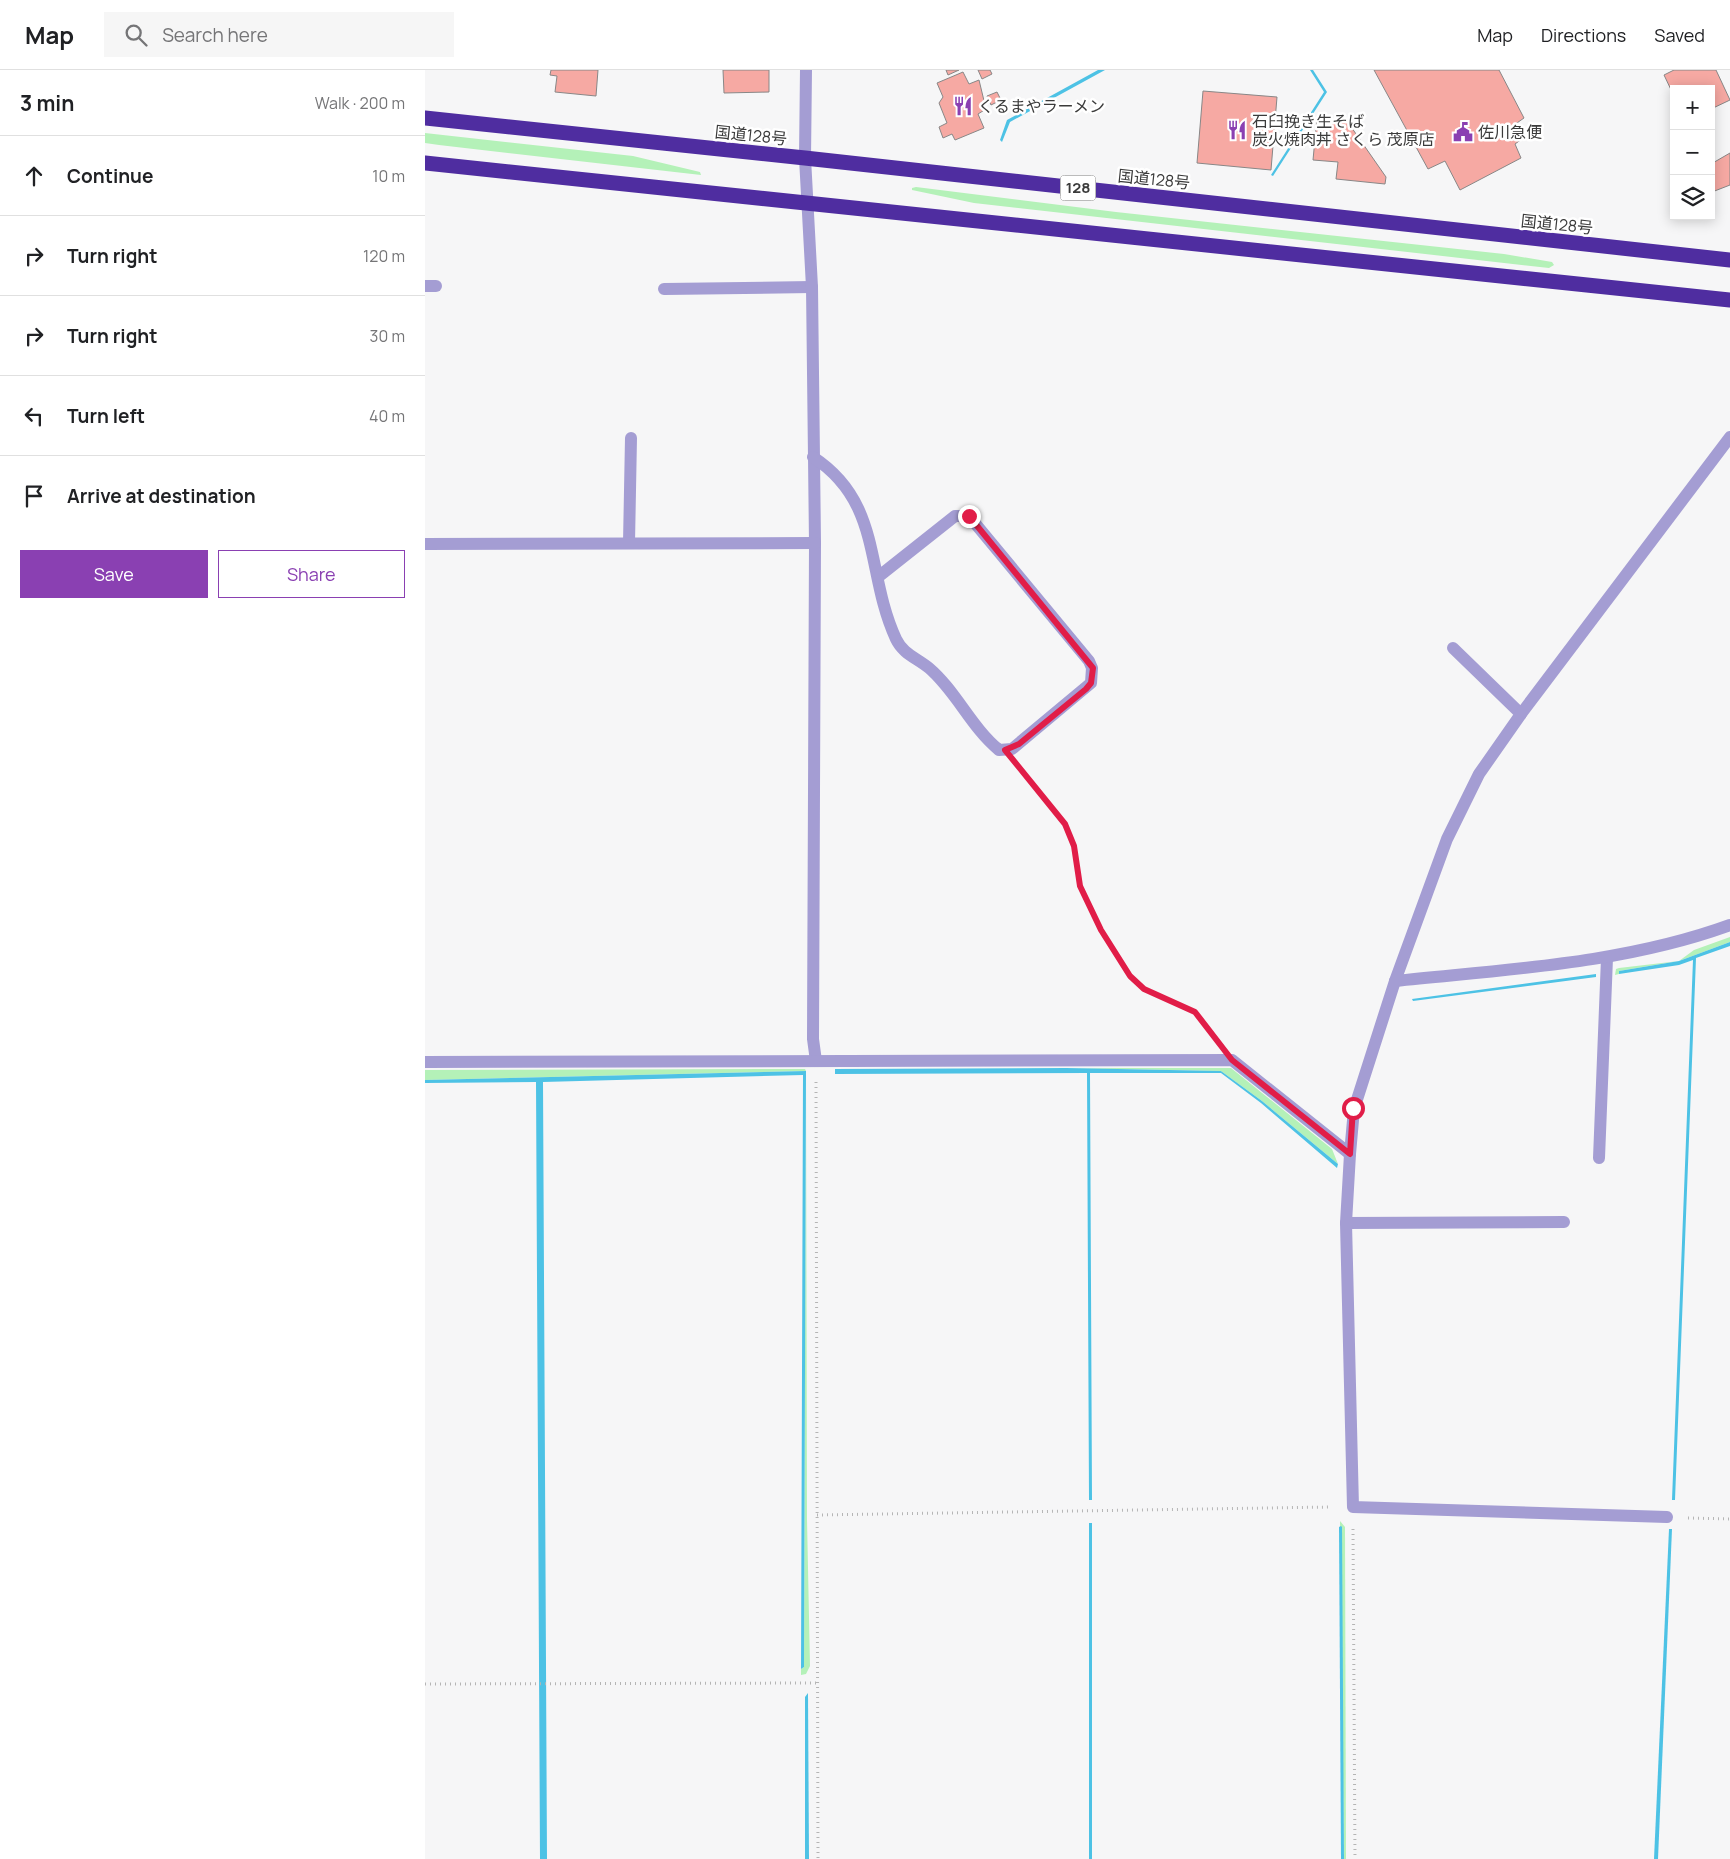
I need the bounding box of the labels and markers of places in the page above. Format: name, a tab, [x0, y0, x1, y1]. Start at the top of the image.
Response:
restaurant icon: くるまやラーメン	[952, 95, 974, 117]
place label: くるまやラーメン	[978, 95, 1105, 117]
place label: 石臼挽き生そば 炭火焼肉丼 さくら 茂原店	[1252, 110, 1434, 150]
restaurant icon: 石臼挽き生そば 炭火焼肉丼 さくら 茂原店	[1226, 119, 1248, 141]
public building icon: 佐川急便	[1452, 121, 1474, 143]
place label: 佐川急便	[1478, 121, 1542, 143]

